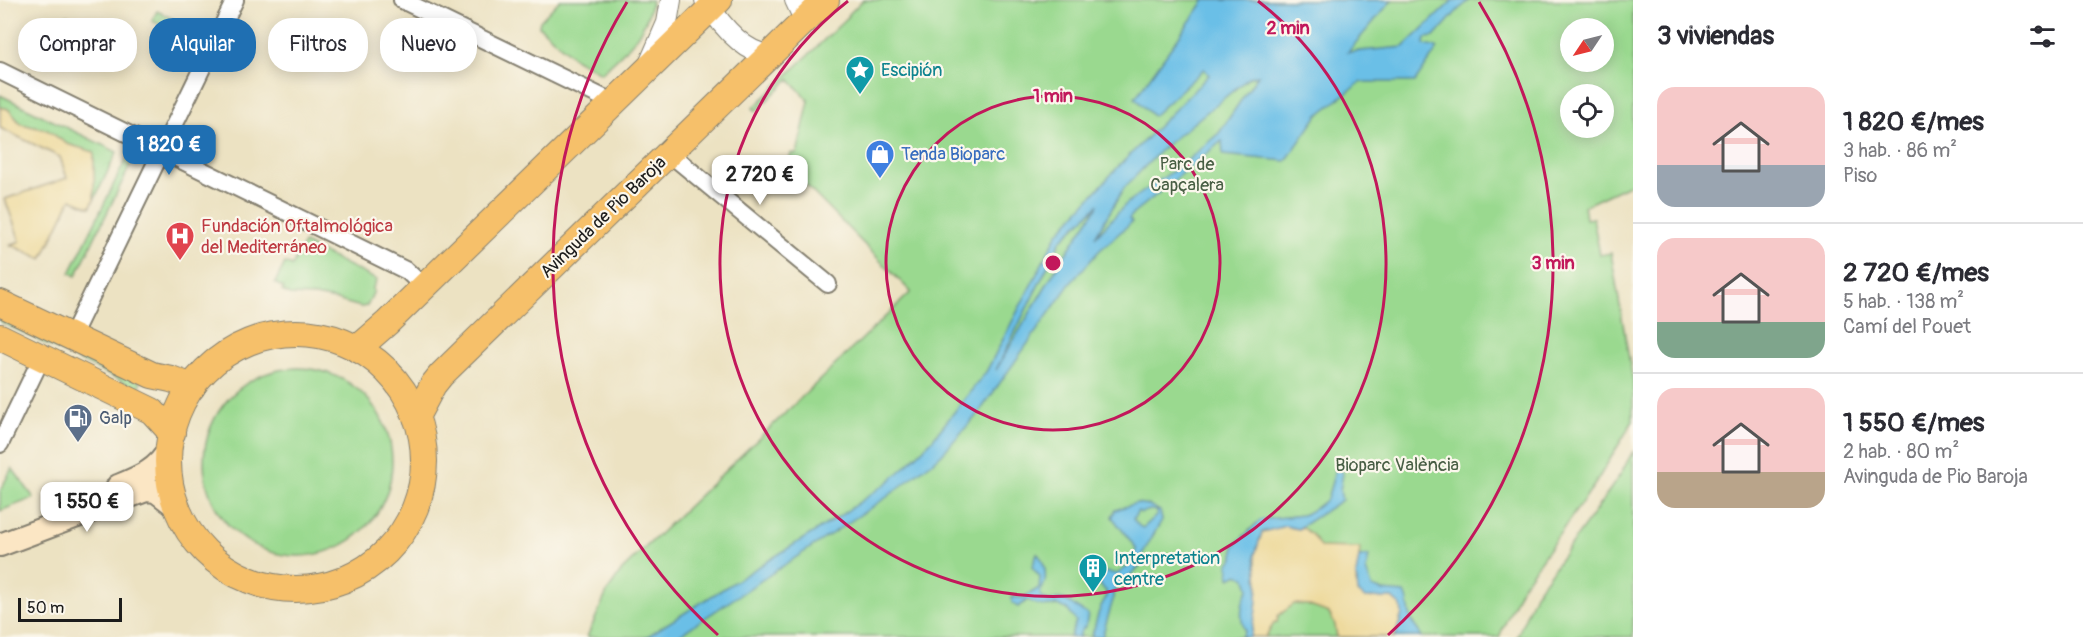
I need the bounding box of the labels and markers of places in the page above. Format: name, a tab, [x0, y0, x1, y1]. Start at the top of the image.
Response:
place icon: Escipión	[844, 54, 876, 96]
place label: Escipión	[881, 59, 943, 82]
pin: 1 820 €	[114, 125, 224, 176]
shop icon: Tenda Bioparc	[864, 138, 896, 180]
place label: Tenda Bioparc	[901, 143, 1005, 166]
pin: 2 720 €	[705, 155, 815, 206]
place label: Fundación Oftalmológica del Mediterráneo	[201, 215, 393, 259]
hospital icon: Fundación Oftalmológica del Mediterráneo	[164, 220, 196, 262]
centre of rings	[1043, 253, 1063, 273]
fuel station icon: Galp	[62, 402, 94, 444]
place label: Galp	[99, 407, 132, 430]
pin: 1 550 €	[32, 482, 142, 533]
place label: Interpretation centre	[1114, 547, 1220, 591]
building icon: Interpretation centre	[1077, 552, 1109, 594]

